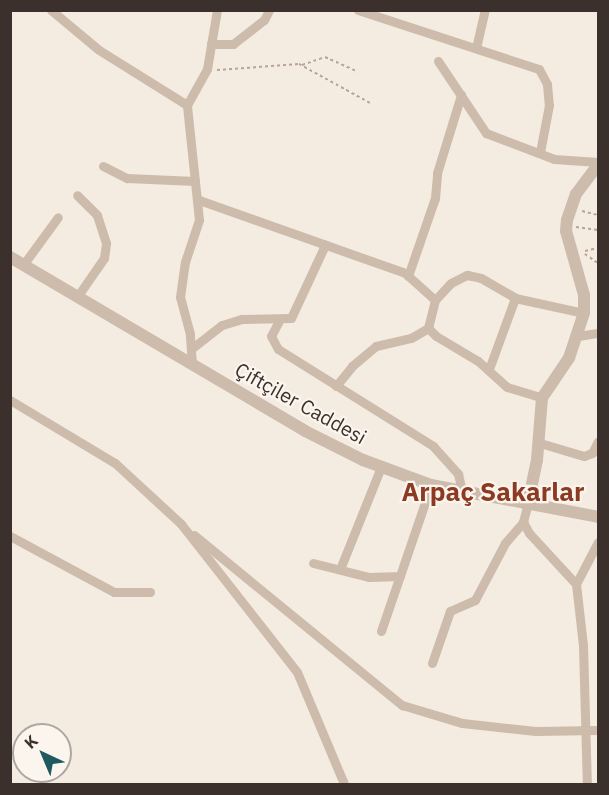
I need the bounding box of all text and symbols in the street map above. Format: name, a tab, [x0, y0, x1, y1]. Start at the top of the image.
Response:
street label: Çiftçiler Caddesi	[231, 357, 371, 449]
district label: Arpaç Sakarlar	[402, 476, 584, 508]
north arrow	[12, 723, 72, 783]
text: K	[20, 730, 42, 753]

